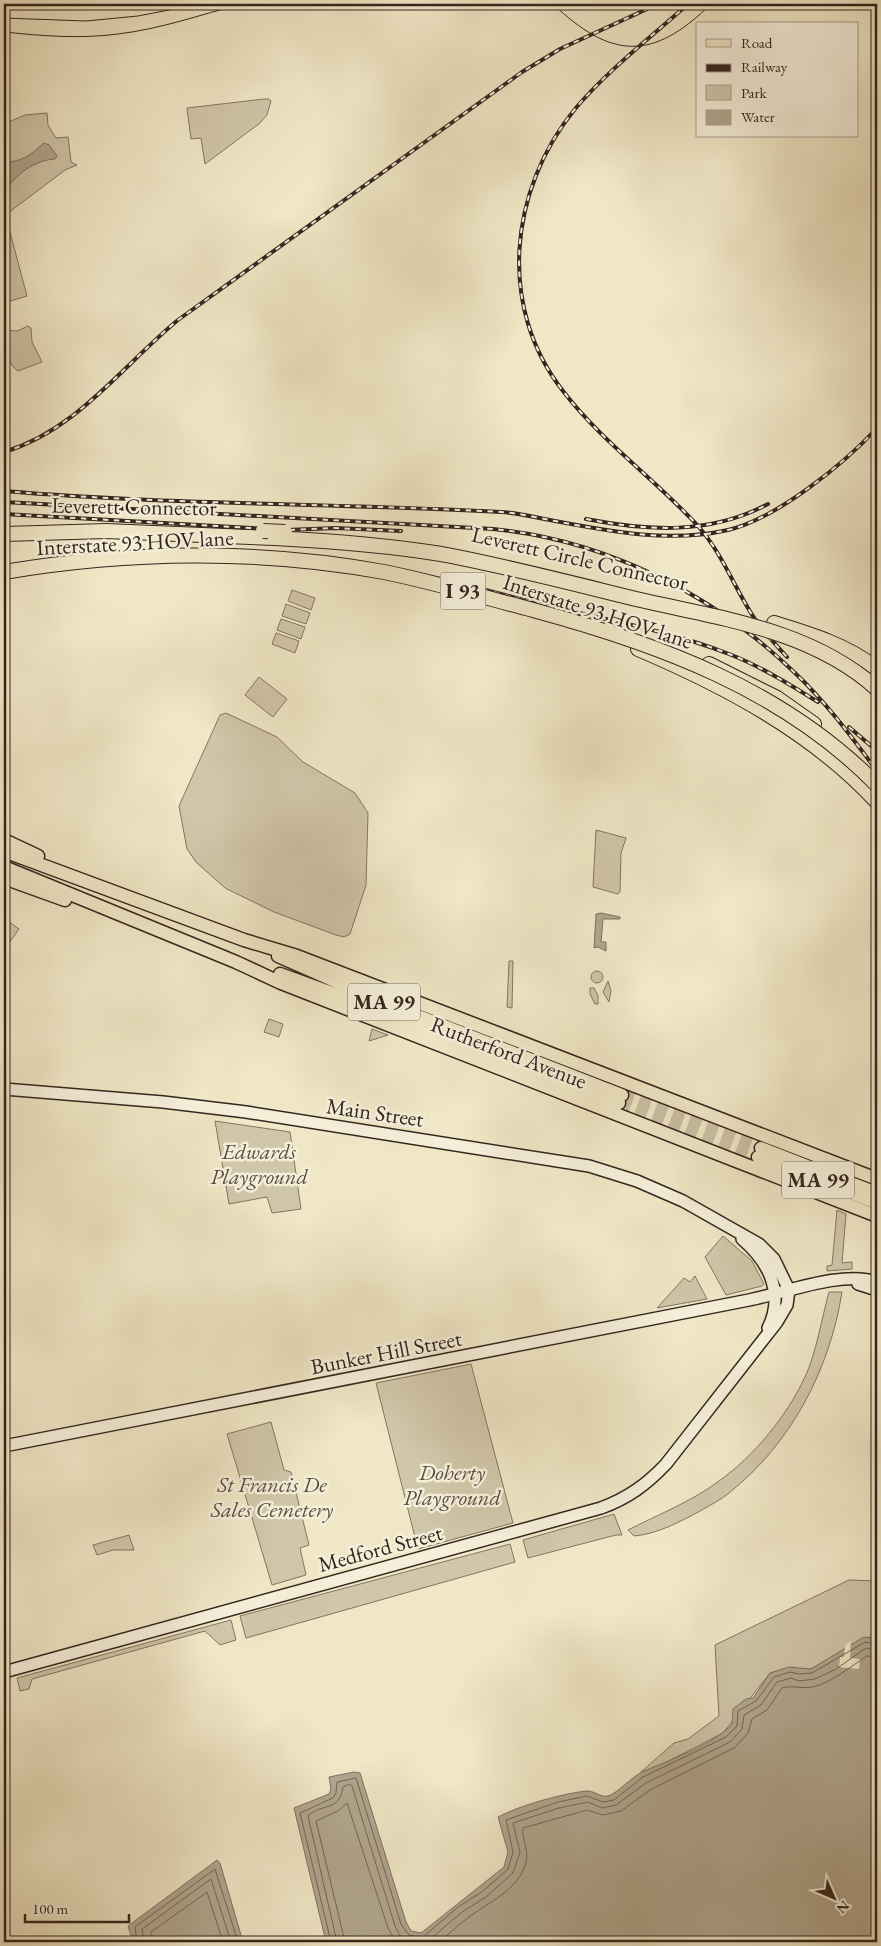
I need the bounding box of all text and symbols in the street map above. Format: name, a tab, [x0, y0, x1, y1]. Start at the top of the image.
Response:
legend	[696, 22, 858, 138]
text: Road	[741, 33, 773, 52]
text: Railway	[741, 57, 788, 76]
text: Park	[741, 83, 768, 102]
text: Water	[741, 107, 775, 126]
street label: Leverett Connector	[51, 491, 218, 522]
street label: Leverett Circle Connector	[469, 519, 691, 598]
street label: Interstate 93 HOV lane	[36, 523, 235, 562]
street label: Interstate 93 HOV lane	[499, 567, 697, 656]
road number: I 93	[440, 572, 486, 610]
road number: MA 99	[348, 984, 420, 1020]
street label: Rutherford Avenue	[427, 1009, 591, 1096]
street label: Main Street	[324, 1091, 426, 1134]
park label: Edwards Playground	[210, 1137, 308, 1191]
road number: MA 99	[782, 1162, 854, 1198]
street label: Bunker Hill Street	[308, 1324, 464, 1381]
park label: Doherty Playground	[403, 1458, 501, 1512]
park label: St Francis De Sales Cemetery	[210, 1470, 333, 1524]
street label: Medford Street	[315, 1518, 446, 1579]
north arrow	[808, 1874, 858, 1924]
scale bar	[25, 1891, 129, 1923]
text: N	[832, 1897, 854, 1918]
text: 100 m	[32, 1899, 69, 1918]

